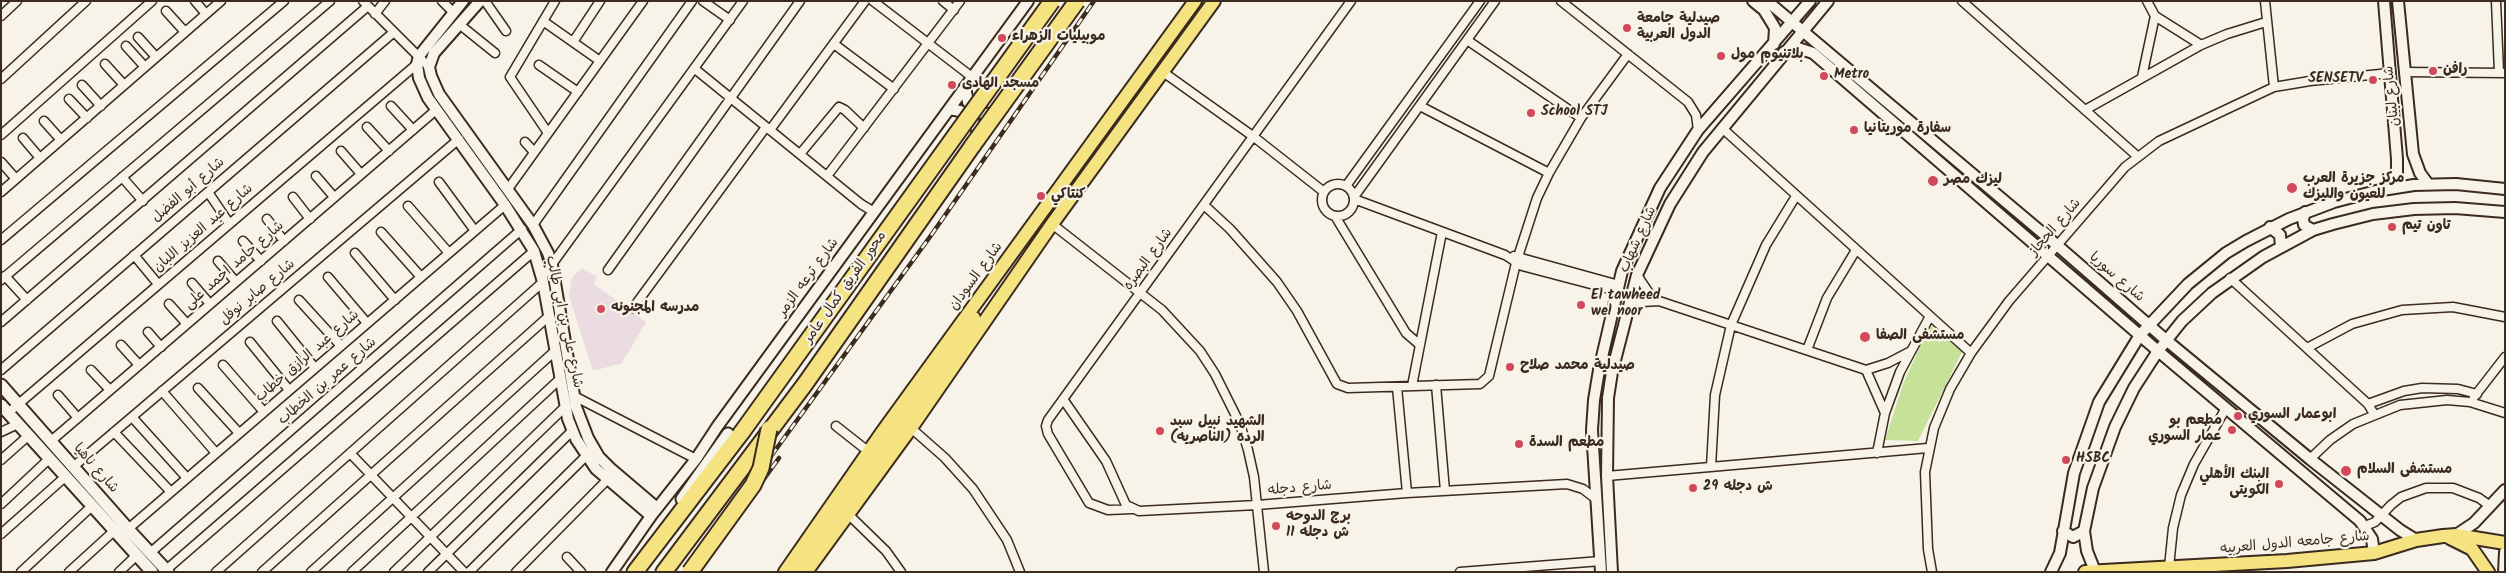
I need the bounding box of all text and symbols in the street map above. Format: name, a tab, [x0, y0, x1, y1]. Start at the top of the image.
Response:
place label: صيدلية جامعة الدول العربية	[1637, 12, 1720, 44]
marker: صيدلية جامعة الدول العربية	[1621, 22, 1633, 34]
place label: موبيليات الزهراء	[1012, 30, 1105, 46]
marker: موبيليات الزهراء	[996, 32, 1008, 44]
place label: بلاتنيوم مول	[1731, 48, 1804, 64]
marker: بلاتنيوم مول	[1715, 50, 1727, 62]
place label: رافن	[2443, 63, 2468, 79]
street label: شارع لبنان	[2381, 65, 2405, 127]
marker: رافن	[2427, 65, 2439, 77]
place label: Metro	[1834, 68, 1869, 84]
marker: Metro	[1818, 70, 1830, 82]
place label: SENSETV	[2308, 72, 2363, 88]
marker: SENSETV	[2367, 74, 2379, 86]
place label: مسجد الهادى	[962, 77, 1039, 93]
marker: مسجد الهادى	[946, 79, 958, 91]
place label: School STJ	[1541, 105, 1607, 121]
marker: School STJ	[1525, 107, 1537, 119]
place label: سفارة موريتانيا	[1864, 122, 1951, 138]
marker: سفارة موريتانيا	[1848, 124, 1860, 136]
street label: شارع أبو الفضل	[149, 155, 229, 227]
place label: مركز جزيرة العرب للعيون والليزك	[2303, 172, 2404, 204]
place label: ليزك مصر	[1944, 173, 2002, 189]
marker: ليزك مصر	[1926, 174, 1940, 188]
street label: شارع عبد العزيز اللبان	[151, 181, 257, 277]
marker: مركز جزيرة العرب للعيون والليزك	[2285, 181, 2299, 195]
place label: كنتاكي	[1051, 188, 1086, 204]
marker: كنتاكي	[1035, 190, 1047, 202]
street label: شارع الحجاز	[2026, 196, 2086, 260]
street label: شارع شهاب	[1617, 204, 1661, 276]
street label: شارع حامد احمد على	[182, 218, 288, 314]
place label: تاون تيم	[2402, 219, 2451, 235]
marker: تاون تيم	[2386, 221, 2398, 233]
street label: شارع البصره	[1121, 226, 1177, 294]
street label: محور الفريق كمال عامر	[801, 229, 891, 347]
street label: شارع ترعه الزمر	[775, 235, 843, 321]
street label: شارع السودان	[947, 240, 1007, 314]
street label: شارع سوريا	[2085, 250, 2147, 306]
street label: شارع على بن ابى طالب	[541, 254, 585, 390]
street label: شارع صابر نوفل	[217, 257, 299, 329]
place label: El tawheed wel noor	[1591, 289, 1660, 322]
marker: El tawheed wel noor	[1575, 299, 1587, 311]
place label: مدرسه المجنونه	[611, 301, 699, 317]
marker: مدرسه المجنونه	[595, 303, 607, 315]
street label: شارع عبد الرازق خطاب	[253, 307, 363, 407]
place label: مستشفى الصفا	[1876, 329, 1964, 345]
marker: مستشفى الصفا	[1858, 330, 1872, 344]
street label: شارع عمر بن الخطاب	[275, 335, 381, 429]
place label: صيدلية محمد صلاح	[1520, 359, 1635, 375]
marker: صيدلية محمد صلاح	[1504, 361, 1516, 373]
place label: ابوعمار السوري	[2248, 408, 2336, 424]
marker: ابوعمار السوري	[2232, 410, 2244, 422]
place label: مطعم بو عمار السوري	[2148, 414, 2222, 447]
place label: الشهيد نبيل سيد الرده (الناصريه)	[1170, 415, 1265, 448]
marker: مطعم بو عمار السوري	[2226, 424, 2238, 436]
marker: الشهيد نبيل سيد الرده (الناصريه)	[1154, 425, 1166, 437]
place label: مطعم السدة	[1529, 436, 1604, 452]
marker: مطعم السدة	[1513, 438, 1525, 450]
street label: شارع ناهيا	[69, 441, 121, 497]
place label: HSBC	[2076, 452, 2110, 468]
marker: HSBC	[2060, 454, 2072, 466]
place label: مستشفى السلام	[2357, 463, 2452, 479]
marker: مستشفى السلام	[2339, 464, 2353, 478]
place label: البنك الأهلي الكويتى	[2200, 468, 2269, 501]
street label: شارع دجله	[1267, 478, 1333, 500]
marker: البنك الأهلي الكويتى	[2273, 478, 2285, 490]
place label: 29 ش دجله	[1703, 480, 1773, 496]
marker: 29 ش دجله	[1687, 482, 1699, 494]
place label: برج الدوحه 11 ش دجله	[1286, 510, 1351, 542]
marker: برج الدوحه 11 ش دجله	[1270, 520, 1282, 532]
street label: شارع جامعه الدول العربيه	[2220, 529, 2370, 559]

